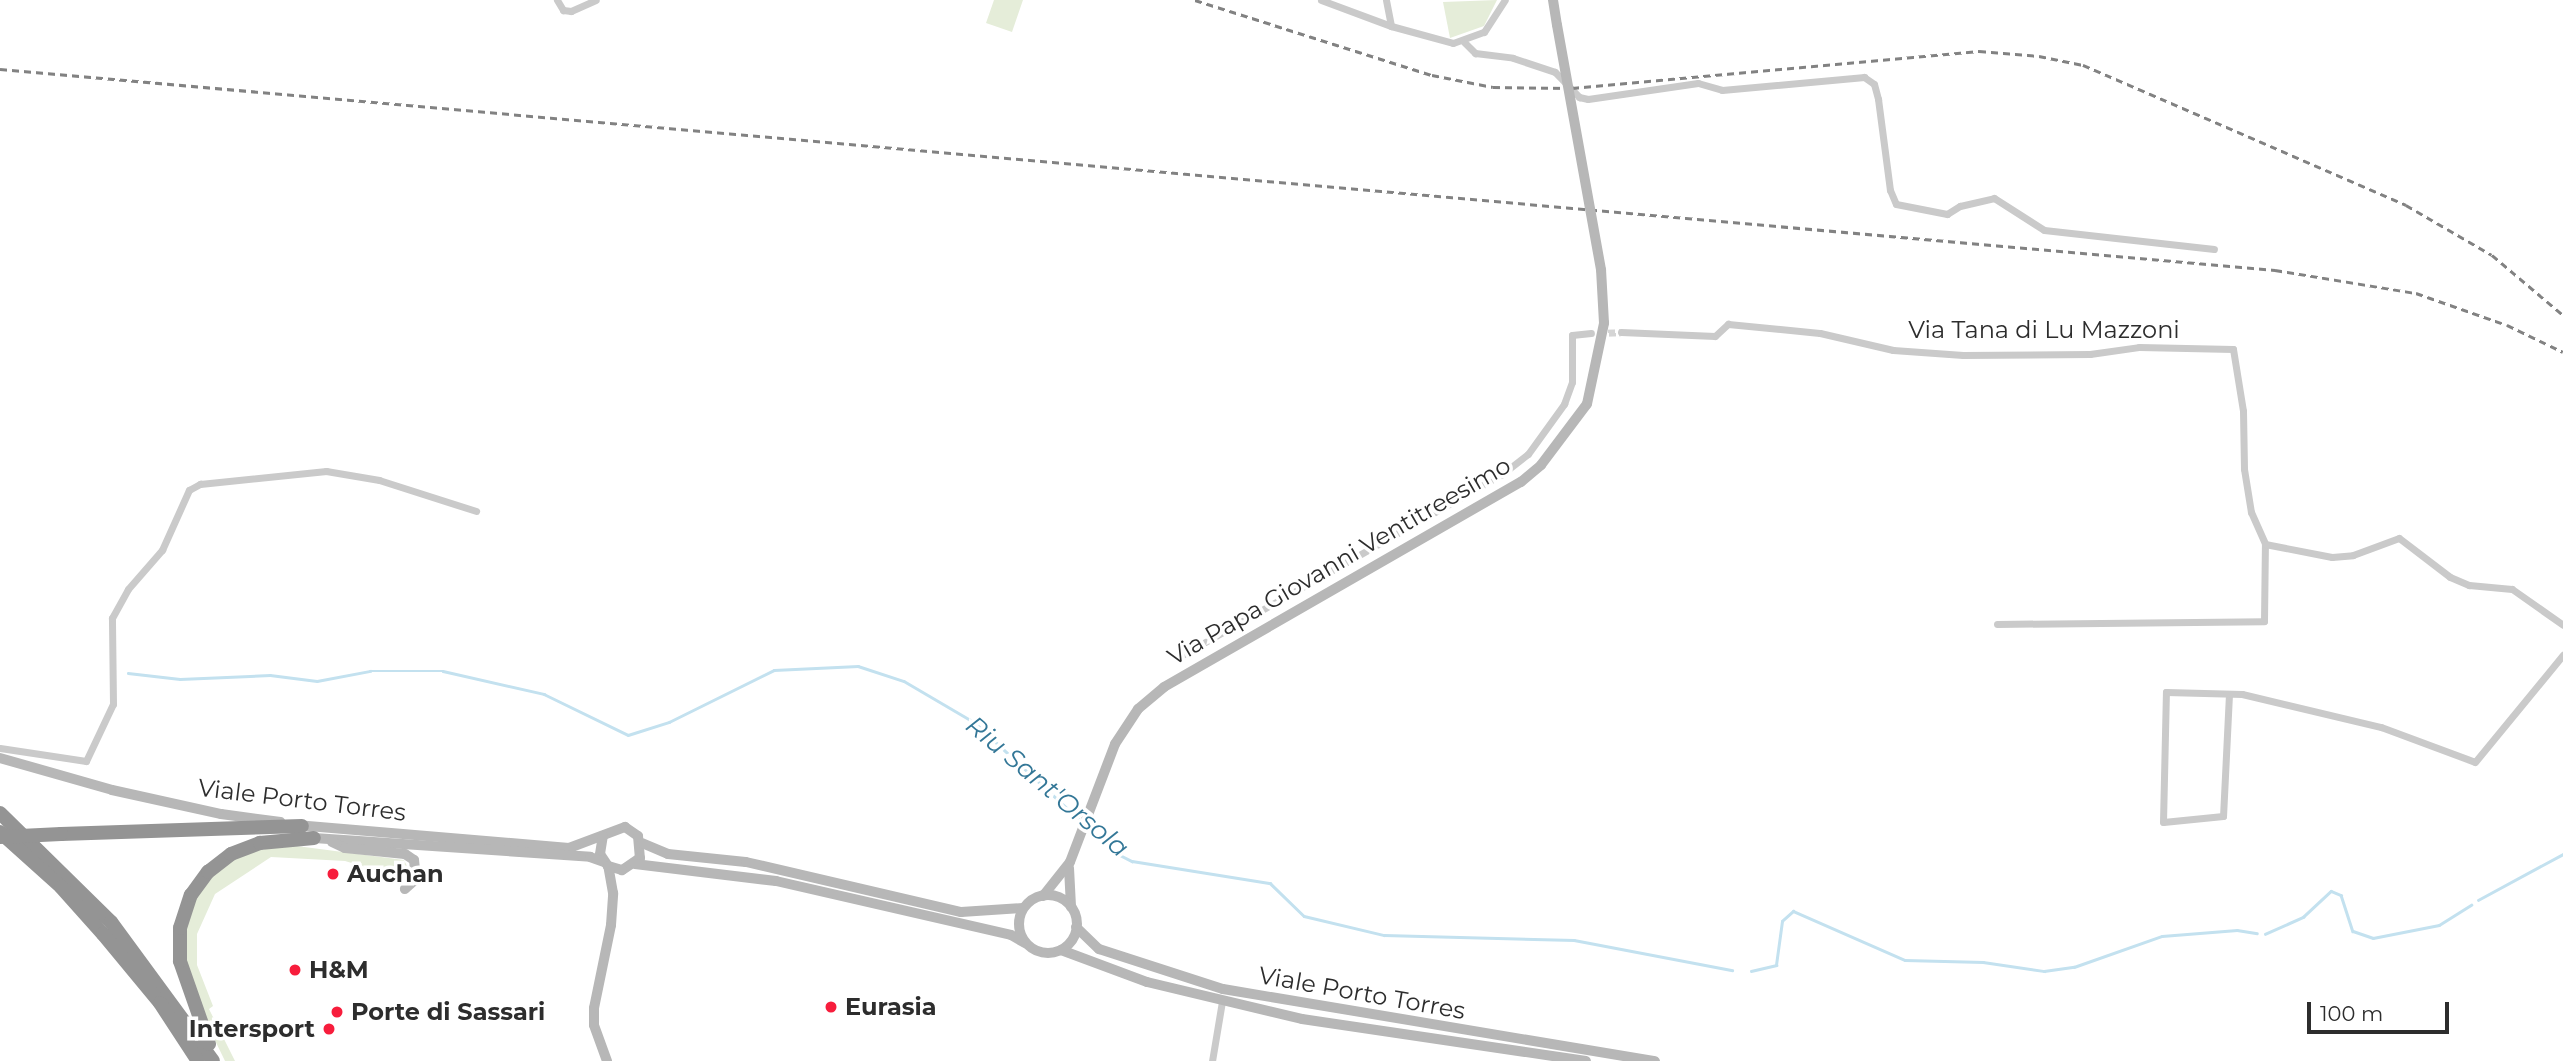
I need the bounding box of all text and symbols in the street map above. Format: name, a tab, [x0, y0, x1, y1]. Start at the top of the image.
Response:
street label: Via Tana di Lu Mazzoni	[1908, 316, 2180, 344]
street label: Via Papa Giovanni Ventitreesimo	[1162, 451, 1516, 671]
water label: Riu Sant'Orsola	[959, 710, 1135, 864]
street label: Viale Porto Torres	[196, 773, 408, 827]
place label: Auchan	[347, 860, 444, 888]
marker: Auchan	[325, 866, 341, 882]
place label: H&M	[309, 956, 369, 984]
street label: Viale Porto Torres	[1256, 961, 1468, 1025]
marker: H&M	[287, 962, 303, 978]
scale bar	[2311, 988, 2453, 1032]
place label: Eurasia	[845, 993, 936, 1021]
place label: Porte di Sassari	[351, 998, 545, 1026]
marker: Eurasia	[823, 999, 839, 1015]
text: 100 m	[2320, 1001, 2383, 1026]
marker: Porte di Sassari	[329, 1004, 345, 1020]
place label: Intersport	[189, 1015, 315, 1043]
marker: Intersport	[321, 1021, 337, 1037]

